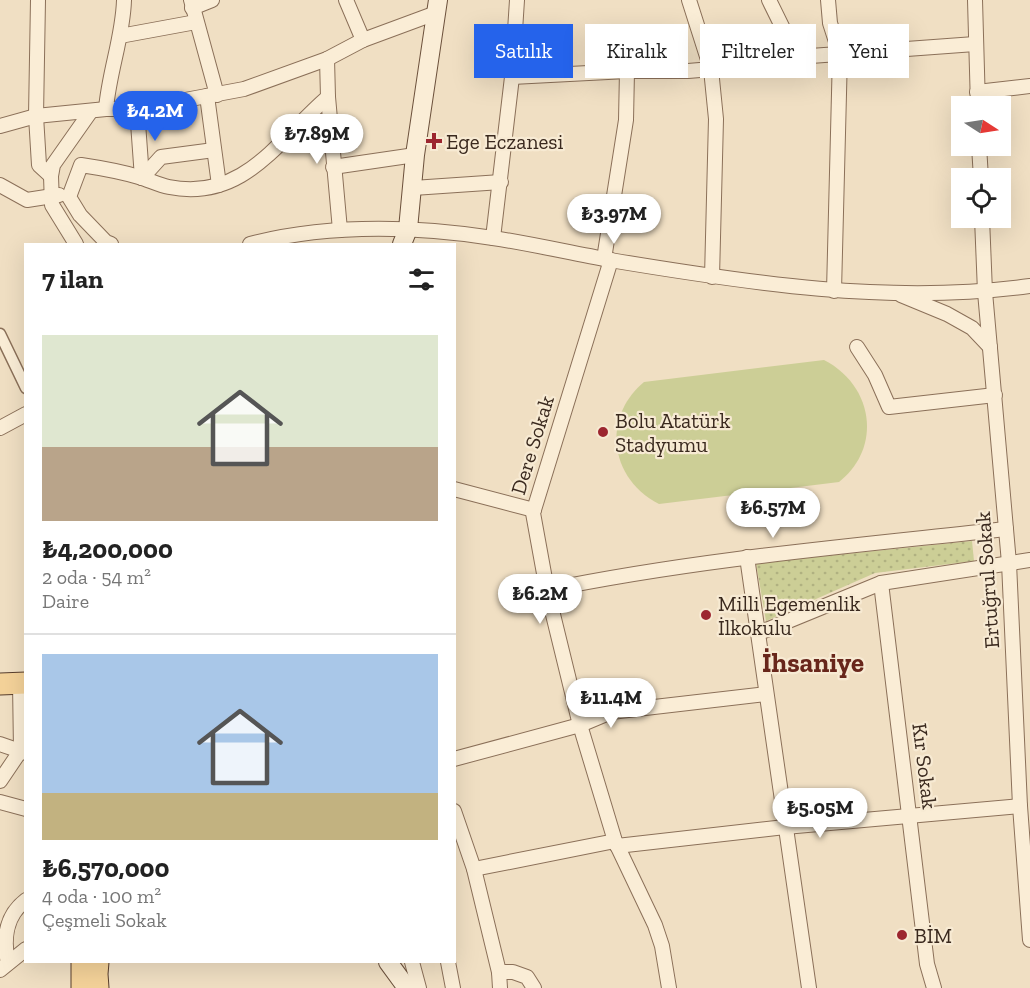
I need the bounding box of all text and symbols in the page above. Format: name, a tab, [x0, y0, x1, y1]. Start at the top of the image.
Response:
chip: Satılık	[474, 24, 573, 78]
chip: Kiralık	[585, 24, 688, 78]
chip: Filtreler	[700, 24, 816, 78]
chip: Yeni	[828, 24, 909, 78]
pin: ₺4.2M	[113, 91, 197, 142]
north arrow	[951, 96, 1011, 156]
map controls	[951, 96, 1011, 228]
text: ₺4.2M	[127, 98, 183, 122]
pin: ₺7.89M	[268, 114, 366, 165]
text: ₺7.89M	[284, 121, 350, 145]
place label: Ege Eczanesi	[446, 129, 564, 154]
marker: Ege Eczanesi	[427, 134, 441, 148]
button: locate	[951, 168, 1011, 228]
pin: ₺3.97M	[565, 194, 663, 245]
text: ₺3.97M	[581, 201, 647, 225]
text: 7 ilan	[42, 263, 104, 295]
icon: filters	[405, 263, 438, 296]
icon: home	[186, 374, 294, 482]
street label: Dere Sokak	[505, 392, 559, 497]
place label: Bolu Atatürk Stadyumu	[615, 408, 731, 457]
marker: Bolu Atatürk Stadyumu	[596, 425, 610, 439]
pin: ₺6.57M	[724, 488, 822, 539]
text: ₺6.57M	[740, 495, 806, 519]
street label: Ertuğrul Sokak	[970, 511, 1004, 649]
text: ₺4,200,000	[42, 533, 173, 565]
text: 2 oda · 54 m²	[42, 565, 151, 589]
pin: ₺6.2M	[498, 574, 582, 625]
text: ₺6.2M	[512, 581, 568, 605]
text: Daire	[42, 589, 89, 613]
place label: Milli Egemenlik İlkokulu	[718, 591, 860, 640]
marker: Milli Egemenlik İlkokulu	[699, 608, 713, 622]
district label: İhsaniye	[762, 647, 864, 679]
pin: ₺11.4M	[562, 678, 660, 729]
text: ₺11.4M	[580, 685, 642, 709]
icon: home	[186, 693, 294, 801]
street label: Kır Sokak	[907, 722, 943, 811]
pin: ₺5.05M	[771, 788, 869, 839]
text: ₺5.05M	[786, 795, 854, 819]
text: ₺6,570,000	[42, 852, 170, 884]
text: 4 oda · 100 m²	[42, 884, 161, 908]
text: Çeşmeli Sokak	[42, 908, 167, 932]
place label: BİM	[914, 923, 952, 948]
marker: BİM	[895, 928, 909, 942]

